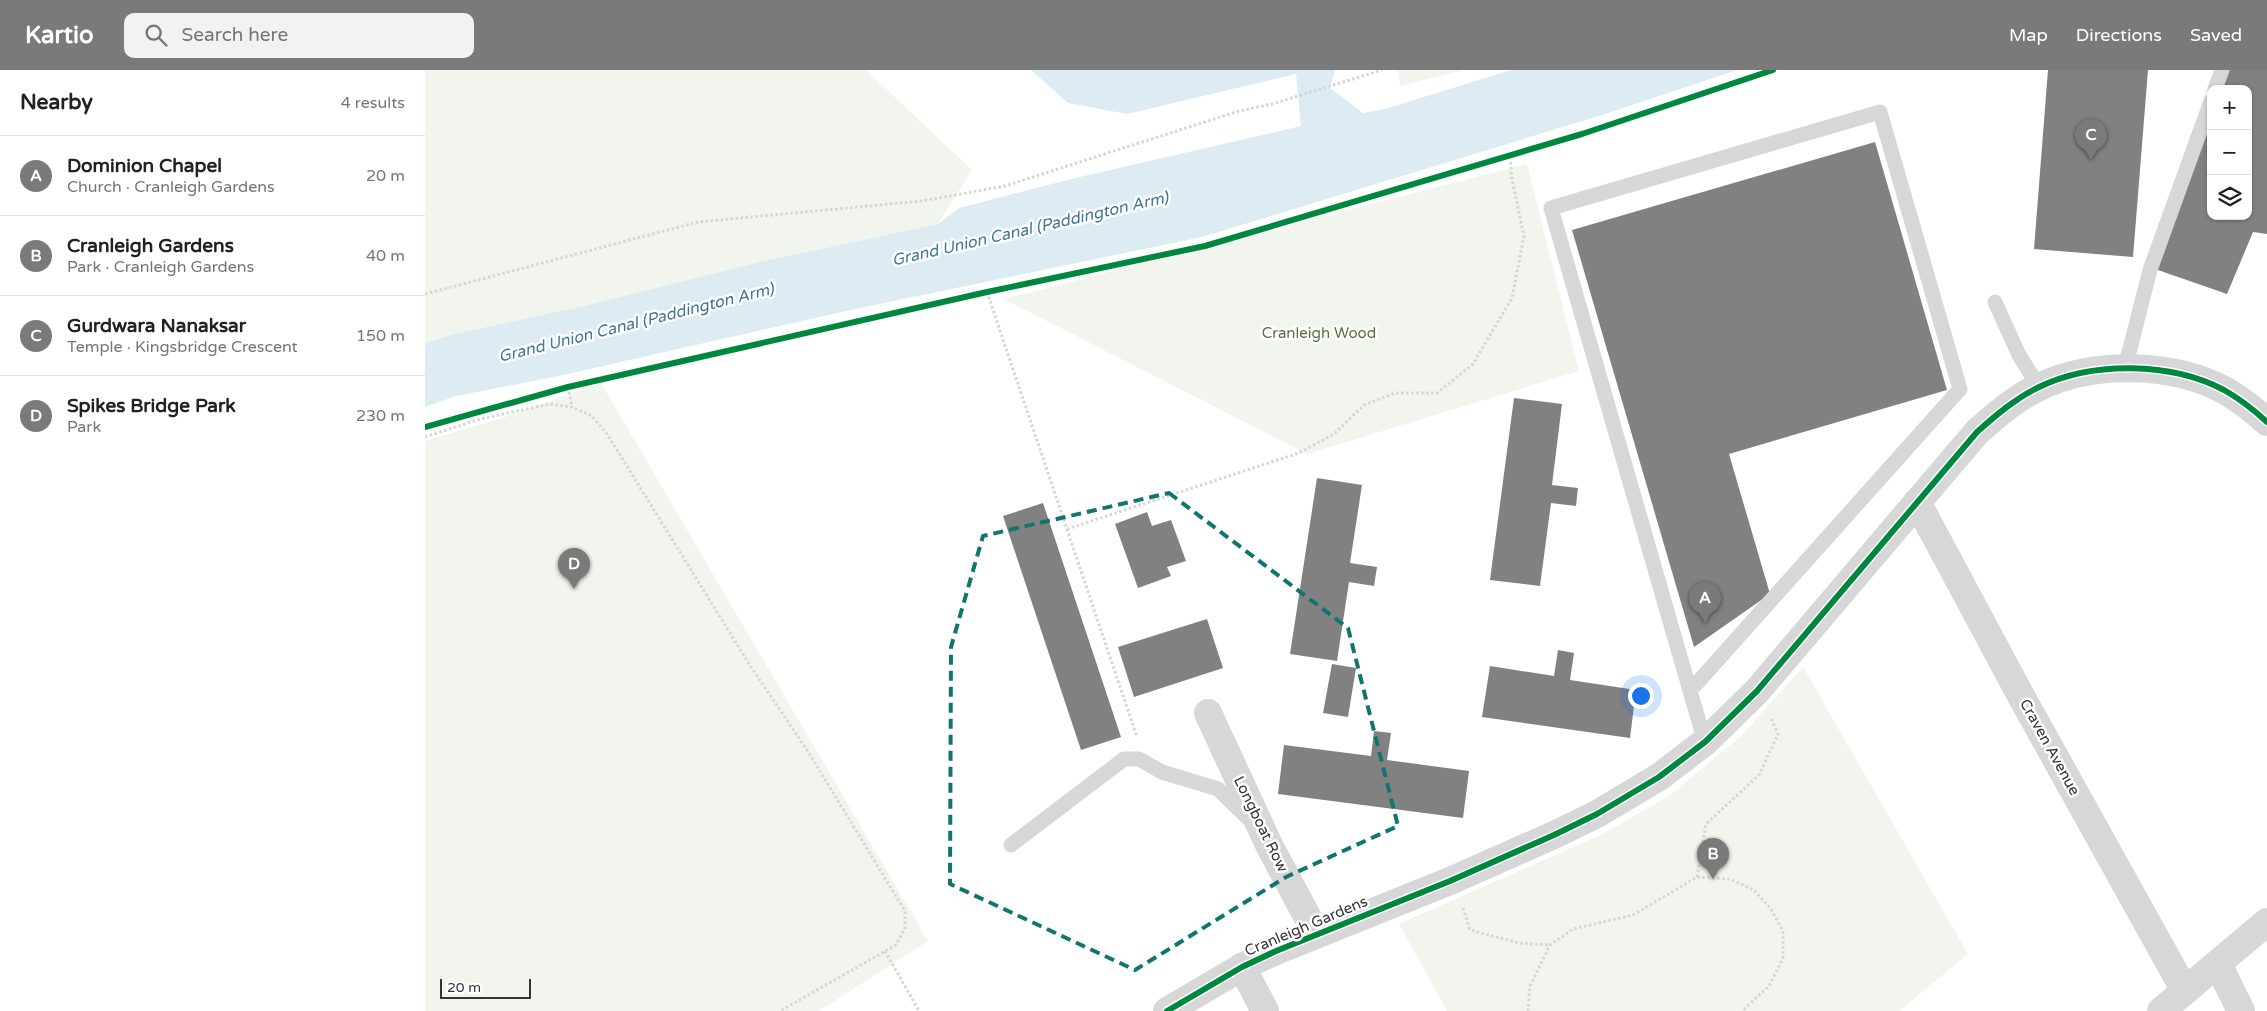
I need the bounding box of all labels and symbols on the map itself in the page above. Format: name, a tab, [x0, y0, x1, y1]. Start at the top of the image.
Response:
pin: C	[2075, 119, 2107, 160]
water label: Grand Union Canal (Paddington Arm)	[890, 187, 1171, 271]
water label: Grand Union Canal (Paddington Arm)	[496, 279, 777, 367]
park label: Cranleigh Wood	[1262, 324, 1376, 342]
pin: D	[558, 548, 590, 589]
pin: A	[1689, 582, 1721, 623]
your location	[1628, 683, 1654, 709]
street label: Craven Avenue	[2016, 696, 2084, 798]
street label: Longboat Row	[1230, 773, 1292, 875]
pin: B	[1697, 838, 1729, 879]
street label: Cranleigh Gardens	[1242, 892, 1370, 960]
scale bar	[440, 976, 531, 999]

